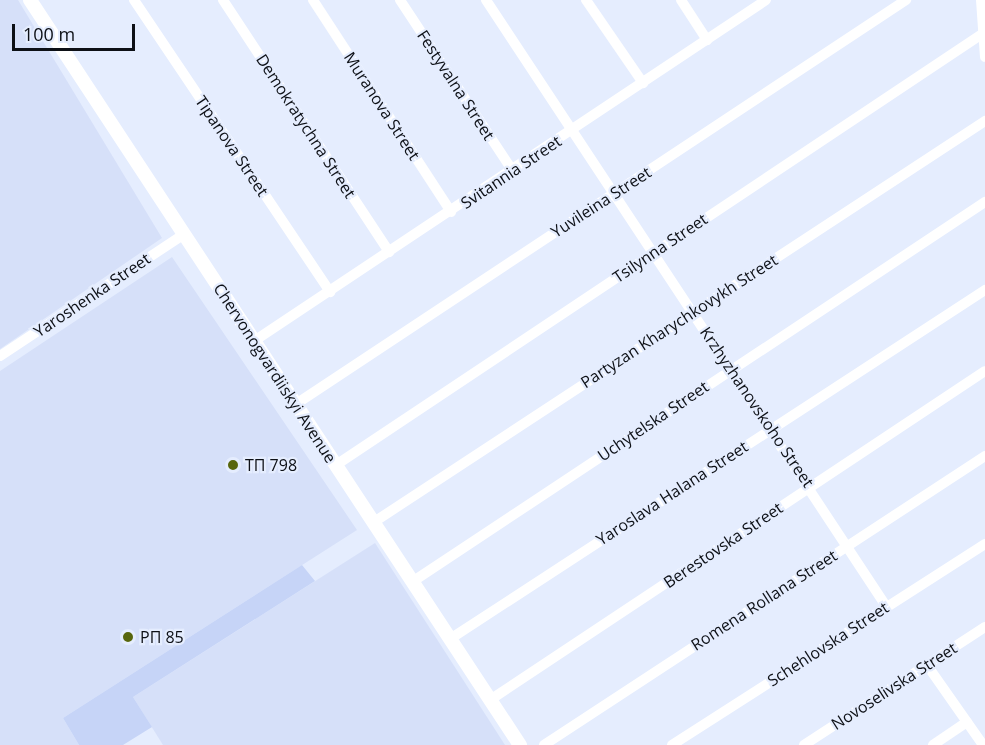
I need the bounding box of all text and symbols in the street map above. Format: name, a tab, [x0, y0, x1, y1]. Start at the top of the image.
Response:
scale bar	[15, 12, 138, 50]
text: 100 m	[23, 22, 75, 46]
street label: Festyvalna Street	[413, 26, 499, 144]
street label: Muranova Street	[340, 48, 424, 164]
street label: Demokratychna Street	[252, 50, 360, 202]
street label: Tipanova Street	[191, 92, 273, 200]
street label: Svitannia Street	[457, 131, 565, 213]
street label: Yuvileina Street	[547, 163, 655, 241]
street label: Tsilynna Street	[609, 209, 711, 287]
street label: Yaroshenka Street	[30, 249, 154, 341]
street label: Partyzan Kharychkovykh Street	[577, 250, 781, 392]
street label: Chervonogvardiiskyi Avenue	[210, 280, 340, 466]
street label: Krzhyzhanovskoho Street	[696, 323, 818, 491]
street label: Uchytelska Street	[594, 377, 712, 465]
street label: Yaroslava Halana Street	[593, 437, 751, 549]
place label: ТП 798	[245, 455, 297, 475]
marker: ТП 798	[226, 458, 240, 472]
street label: Berestovska Street	[660, 498, 786, 592]
street label: Romena Rollana Street	[687, 546, 841, 654]
street label: Schehlovska Street	[764, 598, 892, 690]
place label: РП 85	[140, 627, 184, 647]
marker: РП 85	[121, 630, 135, 644]
street label: Novoselivska Street	[828, 638, 960, 734]

